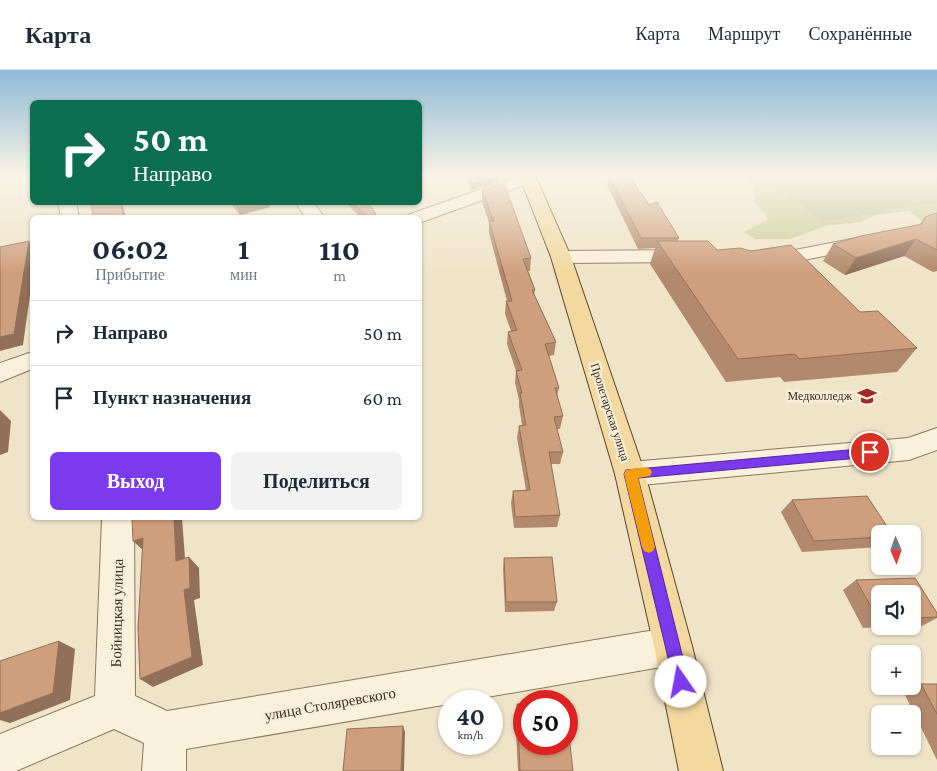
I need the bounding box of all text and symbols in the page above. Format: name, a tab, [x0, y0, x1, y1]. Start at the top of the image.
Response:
text: Карта	[25, 21, 91, 48]
text: Карта	[635, 24, 680, 44]
text: Маршрут	[708, 24, 780, 44]
text: Сохранённые	[808, 24, 912, 44]
icon: right	[50, 120, 115, 185]
text: 50 m	[133, 120, 208, 159]
text: Направо	[133, 161, 212, 186]
text: 06:02	[92, 232, 168, 265]
text: 1	[238, 232, 249, 265]
text: 110	[319, 233, 360, 266]
text: Прибытие	[95, 266, 165, 283]
text: мин	[230, 266, 257, 283]
text: m	[333, 267, 346, 284]
icon: right	[50, 319, 78, 347]
text: Направо	[93, 322, 168, 343]
text: 50 m	[363, 323, 402, 344]
street label: Пролетарская улица	[588, 361, 633, 463]
icon: arrive	[50, 384, 78, 412]
school or university icon: Медколледж	[856, 385, 878, 407]
text: Пункт назначения	[93, 387, 251, 408]
text: 60 m	[363, 388, 402, 409]
place label: Медколледж	[788, 389, 853, 403]
pin	[849, 431, 891, 473]
icon: arrive	[856, 438, 884, 466]
button: Выход	[50, 452, 221, 510]
button: Поделиться	[231, 452, 402, 510]
north arrow	[871, 525, 921, 575]
map controls	[871, 525, 921, 755]
street label: Бойницкая улица	[108, 558, 126, 667]
button: sound	[871, 585, 921, 635]
button: +	[871, 645, 921, 695]
position arrow	[654, 655, 706, 707]
street label: улица Столяревского	[263, 685, 397, 723]
speed limit sign: 50	[513, 690, 578, 755]
text: 40	[456, 703, 485, 730]
button: −	[871, 705, 921, 755]
text: km/h	[458, 728, 483, 742]

